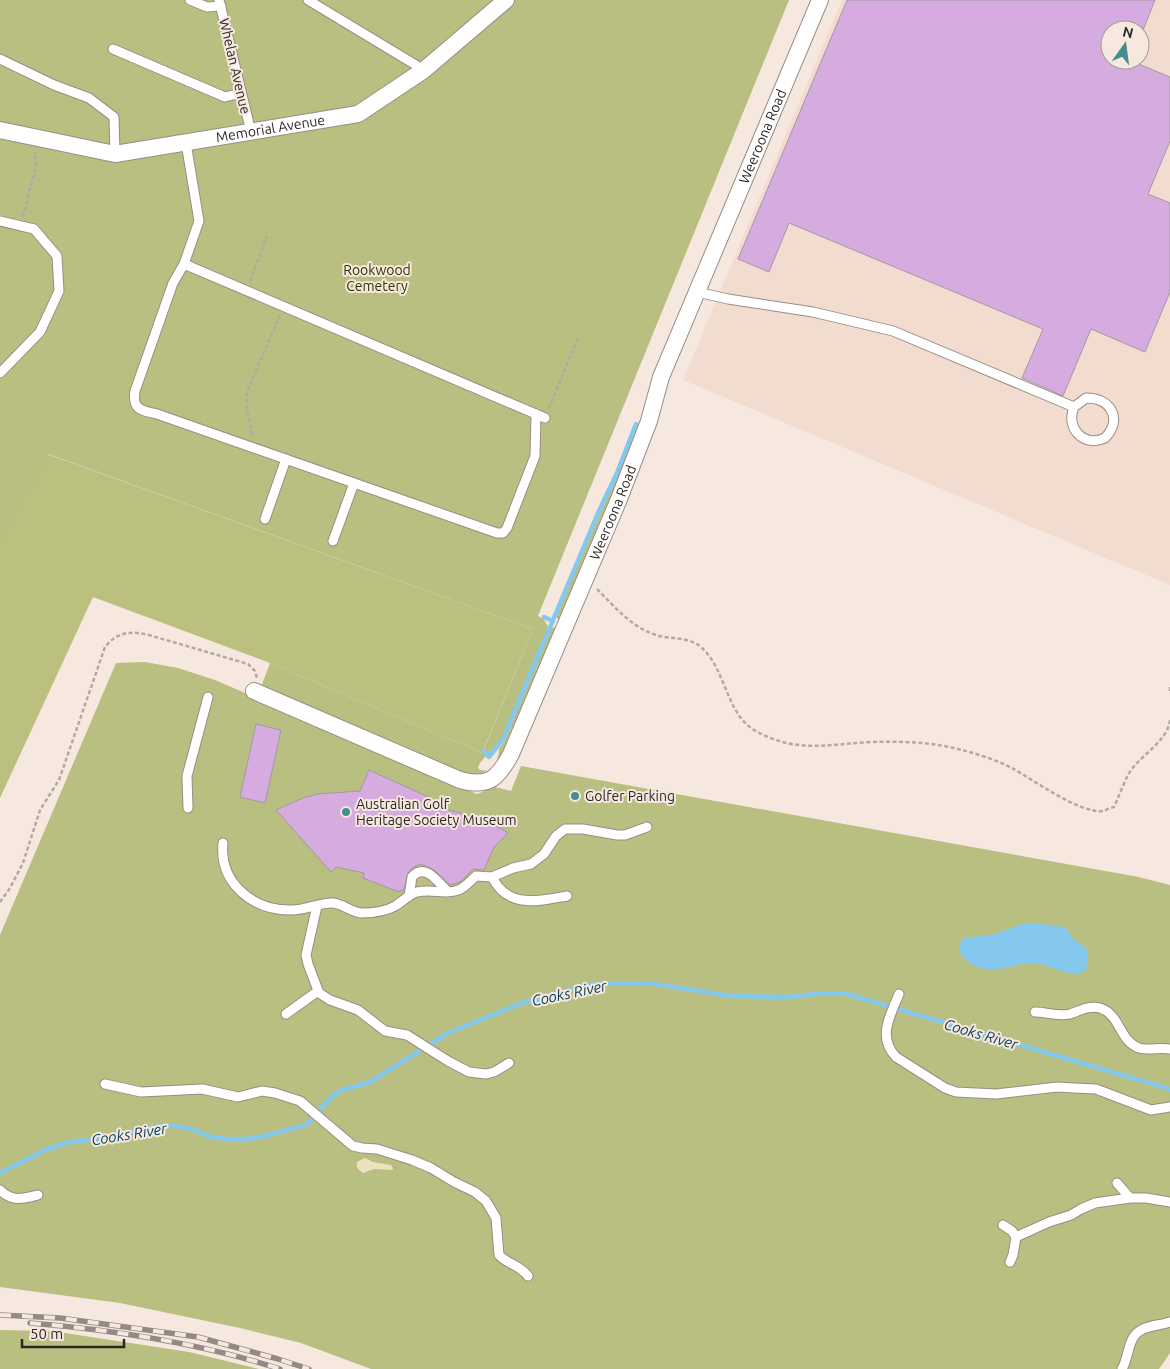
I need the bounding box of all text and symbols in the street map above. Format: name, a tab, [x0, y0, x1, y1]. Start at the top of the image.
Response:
street label: Whelan Avenue	[216, 16, 254, 116]
north arrow	[1100, 20, 1150, 70]
text: N	[1121, 23, 1135, 41]
street label: Weeroona Road	[736, 87, 789, 186]
street label: Memorial Avenue	[215, 112, 326, 145]
park label: Rookwood Cemetery	[343, 262, 411, 294]
street label: Weeroona Road	[586, 463, 639, 562]
place label: Golfer Parking	[585, 788, 675, 804]
marker: Golfer Parking	[569, 790, 581, 802]
place label: Australian Golf Heritage Society Museum	[356, 796, 517, 828]
marker: Australian Golf Heritage Society Museum	[340, 806, 352, 818]
water label: Cooks River	[530, 977, 609, 1009]
water label: Cooks River	[942, 1015, 1021, 1053]
water label: Cooks River	[90, 1119, 169, 1148]
scale bar	[22, 1316, 125, 1348]
text: 50 m	[30, 1325, 63, 1342]

